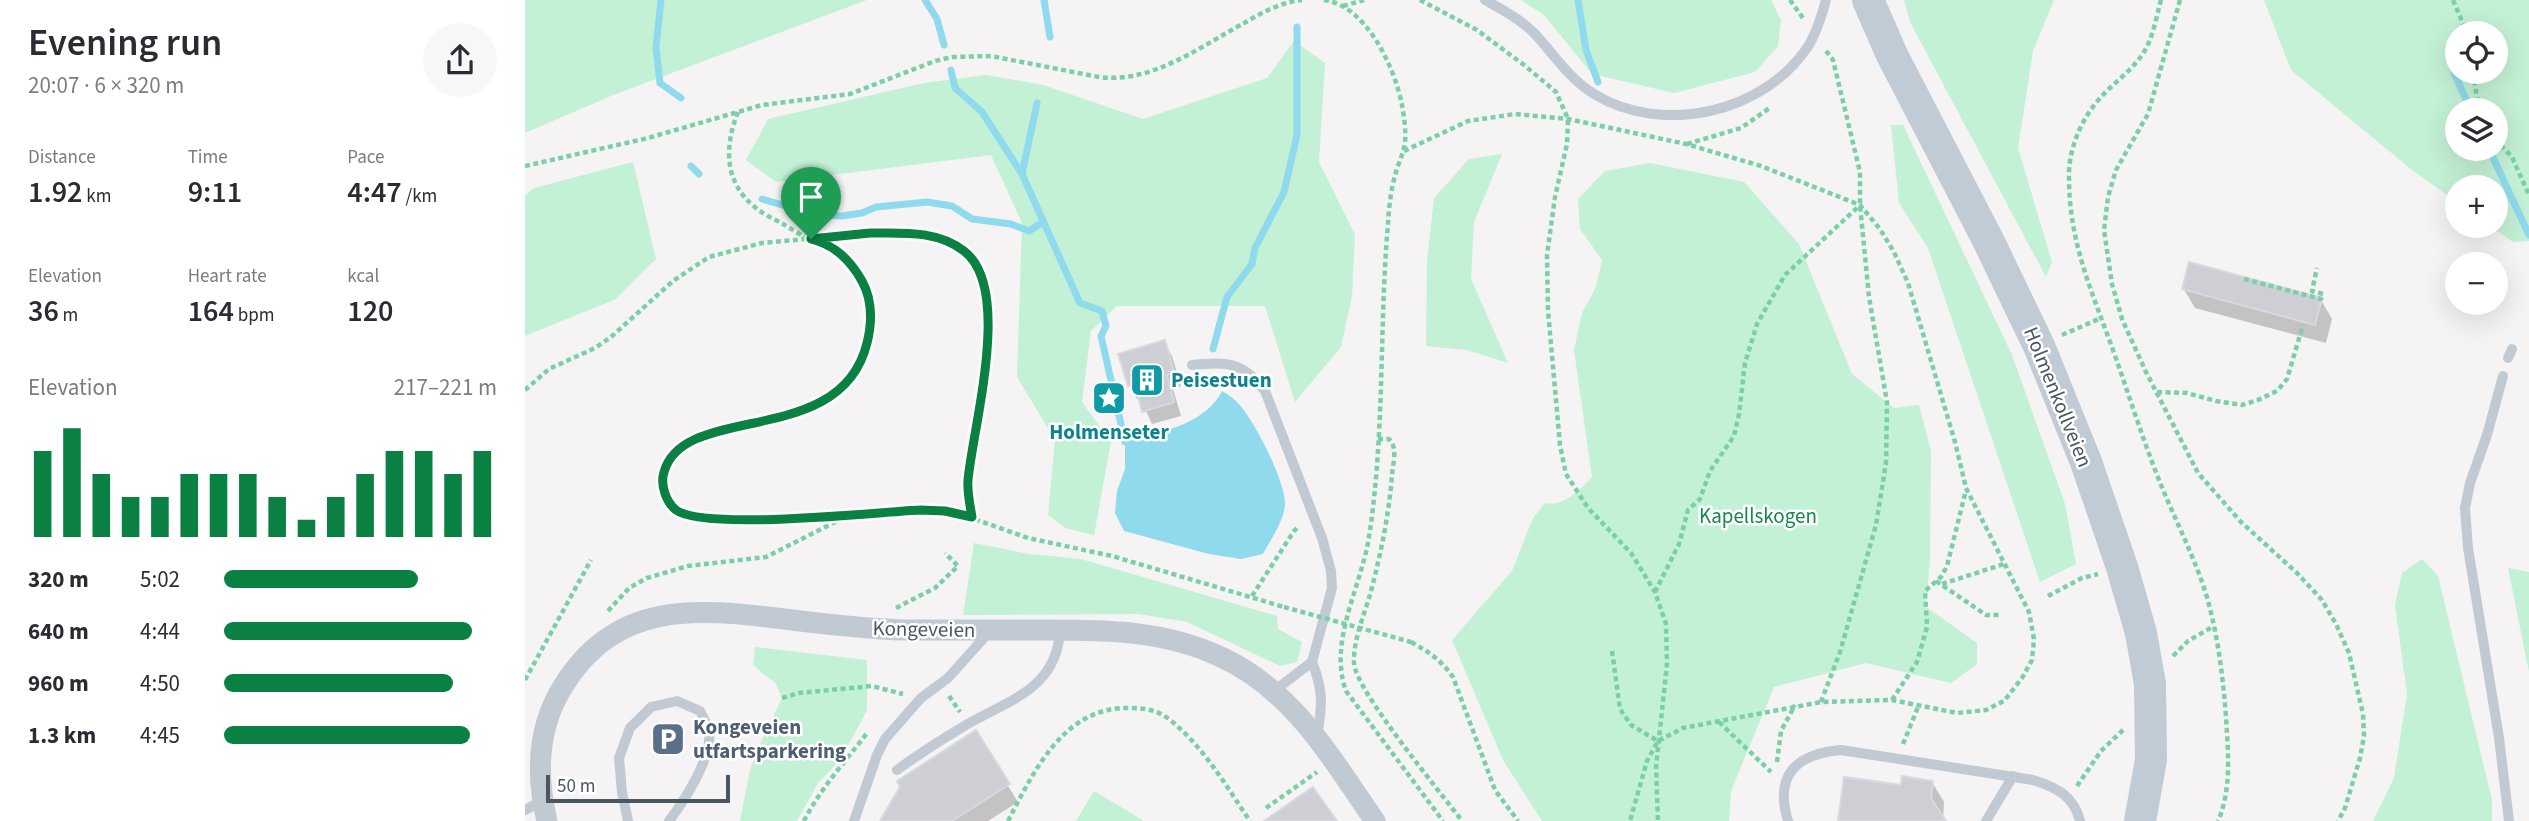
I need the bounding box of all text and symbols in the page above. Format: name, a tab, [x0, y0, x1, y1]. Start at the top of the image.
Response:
text: Evening run	[28, 16, 222, 70]
map controls	[2445, 21, 2508, 315]
button: locate	[2445, 21, 2508, 84]
button: share	[423, 23, 497, 97]
text: 20:07 · 6 × 320 m	[28, 69, 184, 102]
button: layers	[2445, 98, 2508, 161]
text: Distance	[28, 144, 96, 171]
text: Time	[188, 144, 228, 171]
text: Pace	[347, 144, 385, 171]
pin	[781, 167, 841, 239]
text: 1.92	[28, 171, 82, 214]
text: 9:11	[188, 171, 242, 214]
text: 4:47	[347, 171, 402, 214]
button: +	[2445, 175, 2508, 238]
icon: arrive	[792, 178, 830, 216]
text: km	[82, 183, 111, 210]
text: /km	[402, 183, 437, 210]
button: −	[2445, 252, 2508, 315]
text: Elevation	[28, 263, 102, 290]
text: Heart rate	[188, 263, 267, 290]
text: kcal	[347, 263, 379, 290]
text: 36	[28, 290, 59, 333]
text: 164	[188, 290, 234, 333]
text: 120	[347, 290, 394, 333]
text: m	[59, 302, 78, 329]
text: bpm	[234, 302, 274, 329]
street label: Holmenkollveien	[2016, 322, 2100, 472]
building icon: Peisestuen	[1128, 361, 1166, 399]
place label: Peisestuen	[1171, 365, 1272, 395]
text: Elevation	[28, 371, 118, 404]
text: 217–221 m	[394, 371, 497, 404]
place icon: Holmenseter	[1090, 379, 1128, 417]
place label: Holmenseter	[1049, 417, 1169, 447]
park label: Kapellskogen	[1699, 501, 1817, 531]
text: 320 m	[28, 563, 89, 596]
text: 5:02	[140, 563, 180, 596]
street label: Kongeveien	[872, 613, 976, 645]
text: 640 m	[28, 615, 89, 648]
text: 4:44	[140, 615, 180, 648]
text: 960 m	[28, 667, 89, 700]
text: 4:50	[140, 667, 180, 700]
place label: Kongeveien utfartsparkering	[693, 712, 846, 766]
text: 1.3 km	[28, 719, 96, 752]
text: 4:45	[140, 719, 180, 752]
parking icon: Kongeveien utfartsparkering	[649, 720, 687, 758]
scale bar	[546, 772, 730, 804]
text: 50 m	[557, 773, 595, 800]

